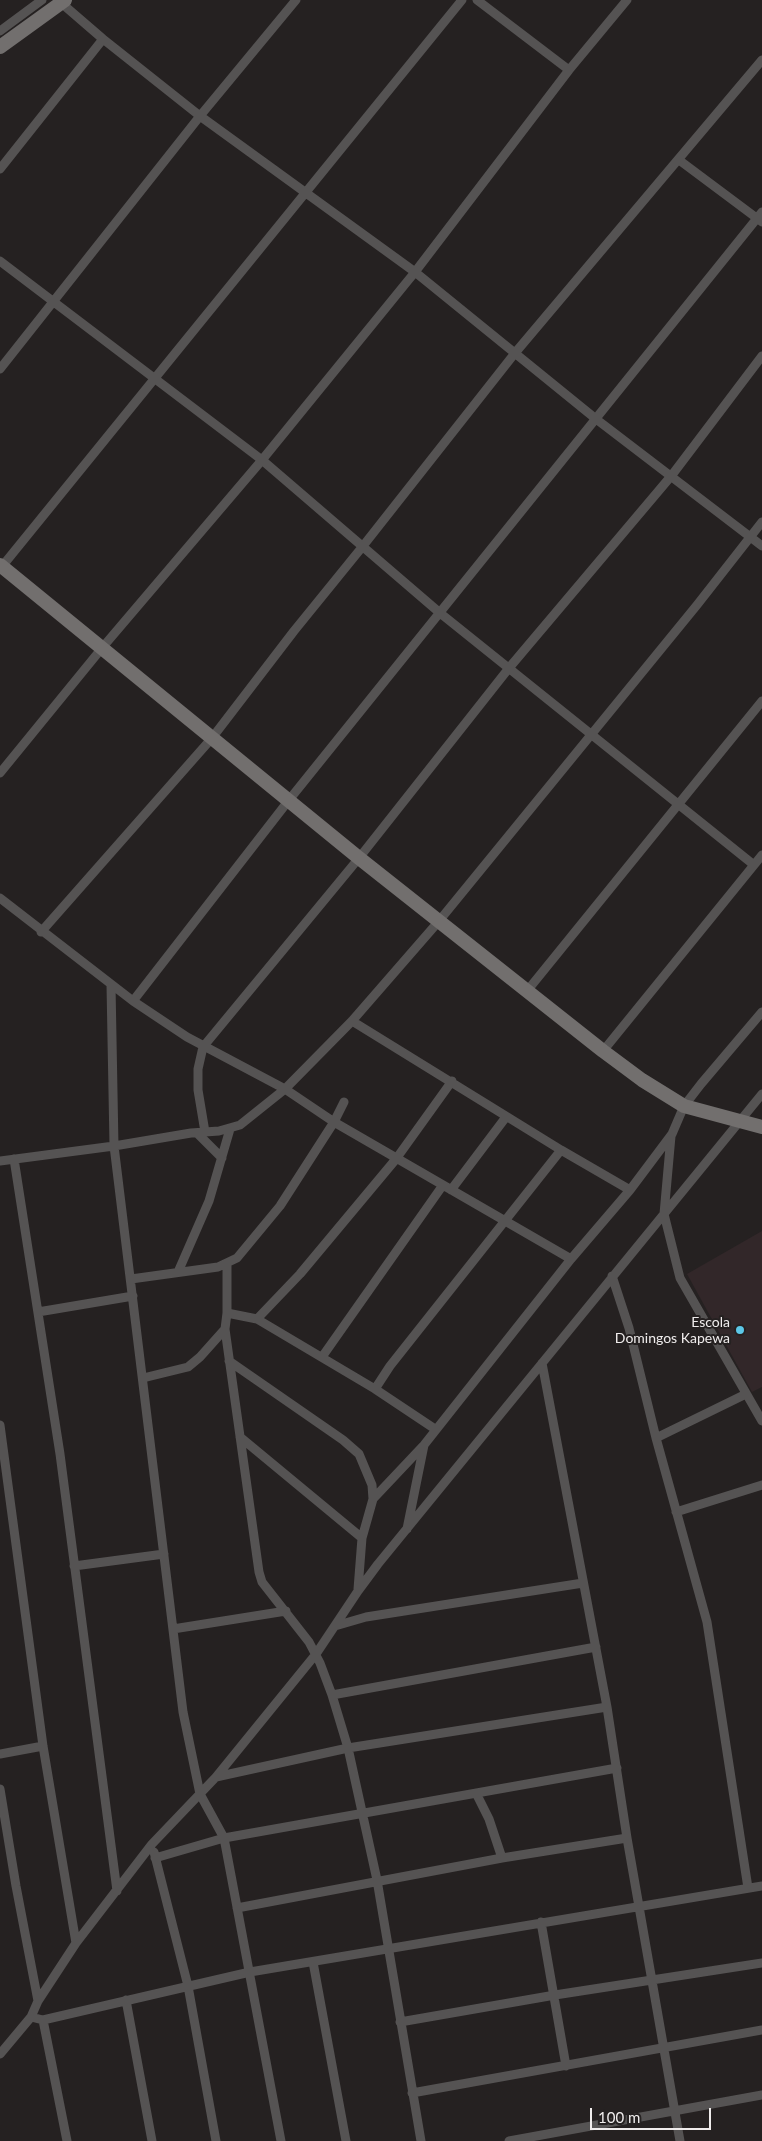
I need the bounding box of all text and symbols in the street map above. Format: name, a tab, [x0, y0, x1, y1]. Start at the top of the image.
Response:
place label: Escola Domingos Kapewa	[615, 1314, 730, 1346]
marker: Escola Domingos Kapewa	[734, 1324, 746, 1336]
scale bar	[592, 2098, 713, 2130]
text: 100 m	[598, 2108, 640, 2126]

